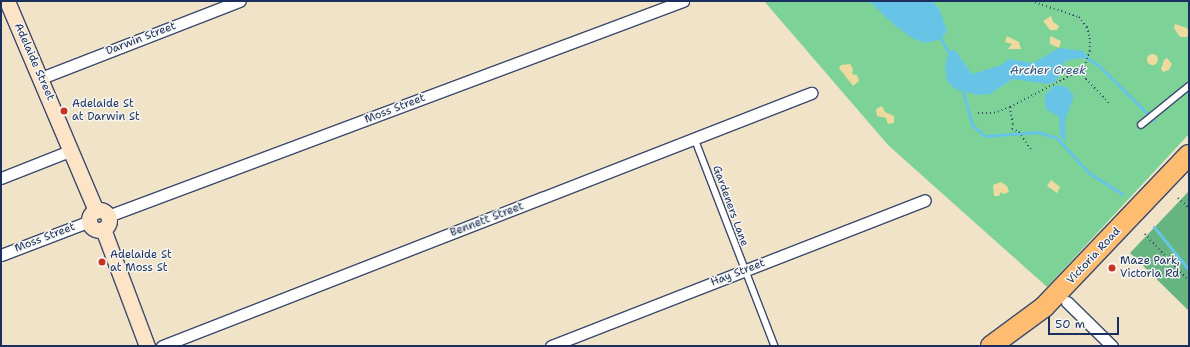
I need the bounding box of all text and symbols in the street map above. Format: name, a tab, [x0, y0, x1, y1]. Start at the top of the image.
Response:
street label: Darwin Street	[104, 20, 178, 58]
street label: Adelaide Street	[11, 21, 57, 103]
water label: Archer Creek	[1010, 64, 1086, 78]
street label: Moss Street	[363, 91, 427, 127]
place label: Adelaide St at Darwin St	[72, 98, 140, 124]
marker: Adelaide St at Darwin St	[59, 106, 69, 116]
street label: Gardeners Lane	[709, 164, 751, 248]
street label: Bennett Street	[448, 200, 526, 240]
street label: Moss Street	[13, 220, 77, 256]
street label: Victoria Road	[1064, 225, 1124, 287]
place label: Adelaide St at Moss St	[110, 249, 172, 275]
place label: Maze Park, Victoria Rd	[1120, 255, 1180, 281]
marker: Adelaide St at Moss St	[97, 257, 107, 267]
street label: Hay Street	[709, 257, 767, 289]
marker: Maze Park, Victoria Rd	[1107, 263, 1117, 273]
scale bar	[1050, 309, 1121, 335]
text: 50 m	[1055, 316, 1085, 332]

